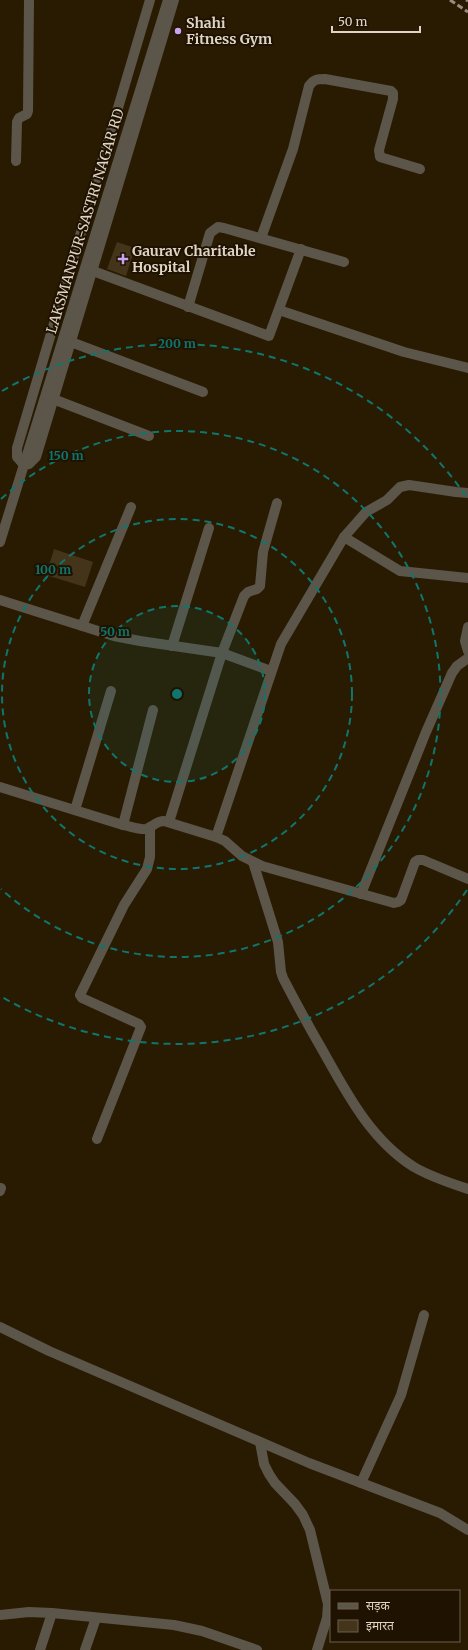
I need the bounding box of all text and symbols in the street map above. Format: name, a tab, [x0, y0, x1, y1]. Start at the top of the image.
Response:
scale bar	[332, 8, 420, 34]
place label: Shahi Fitness Gym	[186, 14, 272, 48]
text: 50 m	[338, 14, 367, 29]
marker: Shahi Fitness Gym	[173, 26, 183, 36]
street label: LAKSMANPUR-SASTRI NAGAR RD	[42, 106, 128, 336]
place label: Gaurav Charitable Hospital	[132, 242, 256, 276]
marker: Gaurav Charitable Hospital	[117, 253, 129, 265]
text: 200 m	[158, 336, 196, 351]
text: 150 m	[49, 448, 84, 463]
text: 100 m	[35, 562, 71, 577]
text: 50 m	[100, 624, 130, 639]
centre of rings	[170, 687, 184, 701]
legend	[330, 1590, 460, 1642]
text: सड़क	[366, 1598, 391, 1613]
text: इमारत	[366, 1618, 395, 1633]

